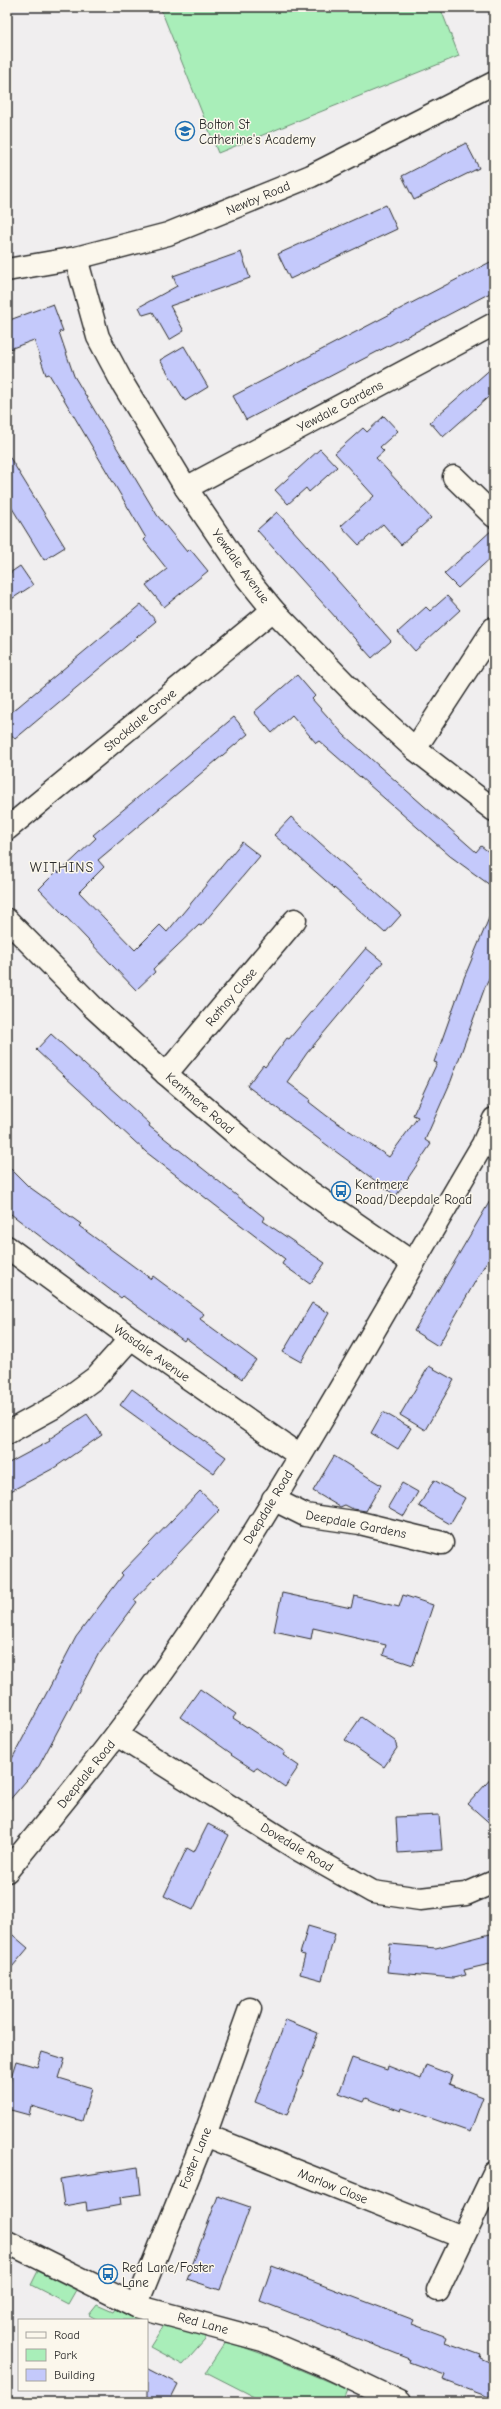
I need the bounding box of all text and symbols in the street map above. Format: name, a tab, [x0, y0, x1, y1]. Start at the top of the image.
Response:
place label: Bolton St Catherine's Academy	[199, 117, 316, 147]
school or university icon: Bolton St Catherine's Academy	[174, 120, 196, 142]
street label: Newby Road	[224, 178, 292, 218]
street label: Yewdale Gardens	[294, 377, 386, 435]
street label: Yewdale Avenue	[209, 526, 273, 606]
street label: Stockdale Grove	[101, 685, 180, 755]
district label: WITHINS	[30, 859, 94, 876]
street label: Rothay Close	[202, 964, 260, 1029]
street label: Kentmere Road	[163, 1069, 237, 1137]
place label: Kentmere Road/Deepdale Road	[355, 1177, 472, 1207]
bus stop icon: Kentmere Road/Deepdale Road	[330, 1180, 352, 1202]
street label: Wasdale Avenue	[111, 1321, 193, 1385]
street label: Deepdale Road	[240, 1467, 296, 1547]
street label: Deepdale Gardens	[304, 1507, 408, 1541]
street label: Deepdale Road	[54, 1737, 118, 1811]
street label: Dovedale Road	[258, 1819, 336, 1875]
street label: Foster Lane	[176, 2125, 214, 2191]
street label: Marlow Close	[296, 2165, 371, 2207]
place label: Red Lane/Foster Lane	[122, 2260, 215, 2290]
bus stop icon: Red Lane/Foster Lane	[97, 2263, 119, 2285]
street label: Red Lane	[176, 2309, 231, 2337]
legend	[18, 2319, 148, 2391]
text: Road	[54, 2328, 80, 2342]
text: Park	[54, 2348, 77, 2362]
text: Building	[54, 2368, 95, 2382]

